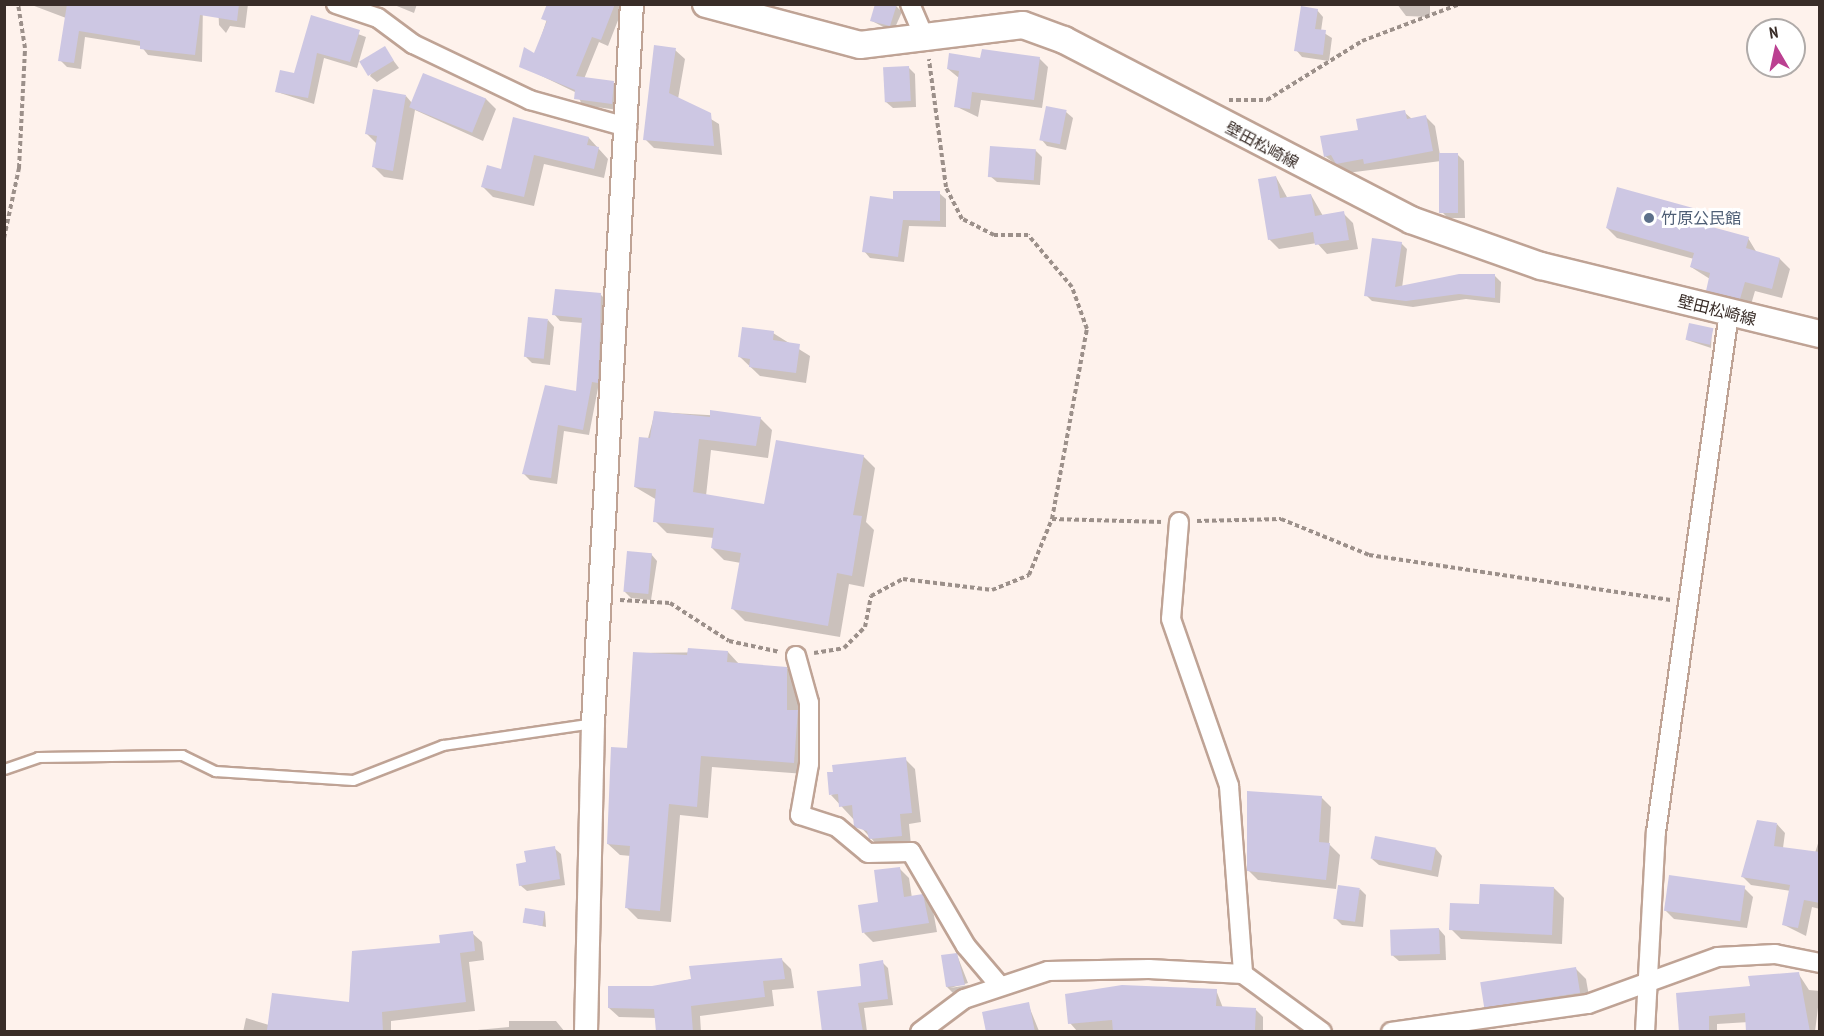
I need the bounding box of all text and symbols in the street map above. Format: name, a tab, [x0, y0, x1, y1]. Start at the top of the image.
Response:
north arrow	[1746, 18, 1806, 78]
text: N	[1768, 22, 1779, 43]
street label: 壁田松崎線	[1222, 118, 1302, 172]
place label: 竹原公民館	[1661, 208, 1741, 228]
marker: 竹原公民館	[1642, 211, 1656, 225]
street label: 壁田松崎線	[1676, 291, 1758, 329]

